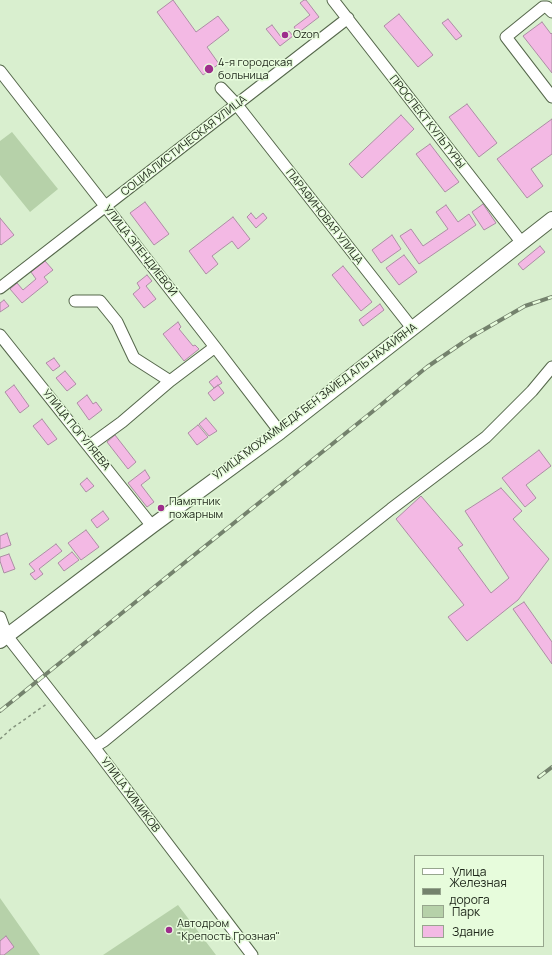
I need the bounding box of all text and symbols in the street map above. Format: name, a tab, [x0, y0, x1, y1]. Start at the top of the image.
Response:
place label: Ozon	[293, 28, 319, 42]
marker: Ozon	[280, 30, 290, 40]
place label: 4-я городская больница	[218, 56, 292, 82]
marker: 4-я городская больница	[203, 63, 215, 75]
street label: ПРОСПЕКТ КУЛЬТУРЫ	[386, 73, 468, 171]
street label: СОЦИАЛИСТИЧЕСКАЯ УЛИЦА	[119, 93, 249, 199]
street label: ПАРАФИНОВАЯ УЛИЦА	[283, 167, 365, 267]
street label: УЛИЦА ЭПЕНДИЕВОЙ	[100, 203, 180, 299]
street label: УЛИЦА МОХАММЕДА БЕН ЗАЙЕД АЛЬ НАХАЙЯНА	[210, 321, 420, 483]
street label: УЛИЦА ПОГУЛЯЕВА	[39, 387, 113, 473]
place label: Памятник пожарным	[169, 495, 223, 521]
marker: Памятник пожарным	[156, 503, 166, 513]
street label: УЛИЦА ХИМИКОВ	[98, 755, 162, 835]
legend	[414, 855, 544, 947]
text: Улица	[452, 863, 486, 880]
text: Железная дорога	[449, 874, 507, 908]
text: Парк	[452, 903, 480, 920]
place label: Автодром "Крепость Грозная"	[177, 917, 280, 943]
text: Здание	[452, 923, 494, 940]
marker: Автодром "Крепость Грозная"	[164, 925, 174, 935]

